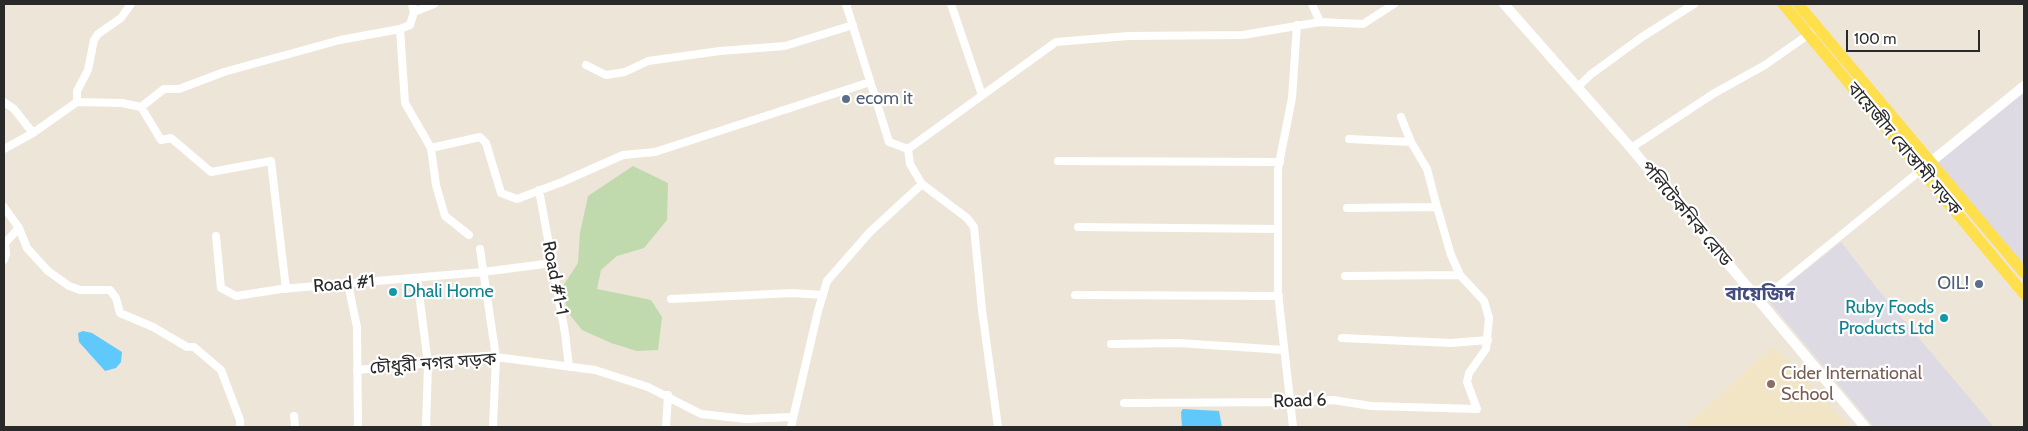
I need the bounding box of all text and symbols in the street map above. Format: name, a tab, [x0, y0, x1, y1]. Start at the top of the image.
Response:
scale bar	[1848, 20, 1982, 52]
text: 100 m	[1854, 30, 1896, 48]
street label: বায়েজীদ বোস্তামী সড়ক	[1842, 78, 1966, 220]
place label: ecom it	[856, 88, 913, 110]
marker: ecom it	[840, 93, 852, 105]
street label: পলিটেকনিক রোড	[1636, 157, 1736, 271]
street label: Road #1-1	[537, 239, 573, 317]
street label: Road #1	[312, 271, 376, 297]
place label: OIL!	[1937, 273, 1969, 295]
marker: OIL!	[1973, 278, 1985, 290]
place label: Dhali Home	[403, 281, 494, 303]
district label: বায়েজিদ	[1725, 283, 1795, 305]
marker: Dhali Home	[387, 286, 399, 298]
place label: Ruby Foods Products Ltd	[1839, 297, 1934, 340]
marker: Ruby Foods Products Ltd	[1938, 312, 1950, 324]
street label: চৌধুরী নগর সড়ক	[369, 349, 497, 379]
place label: Cider International School	[1781, 363, 1922, 406]
marker: Cider International School	[1765, 378, 1777, 390]
street label: Road 6	[1273, 389, 1327, 413]

